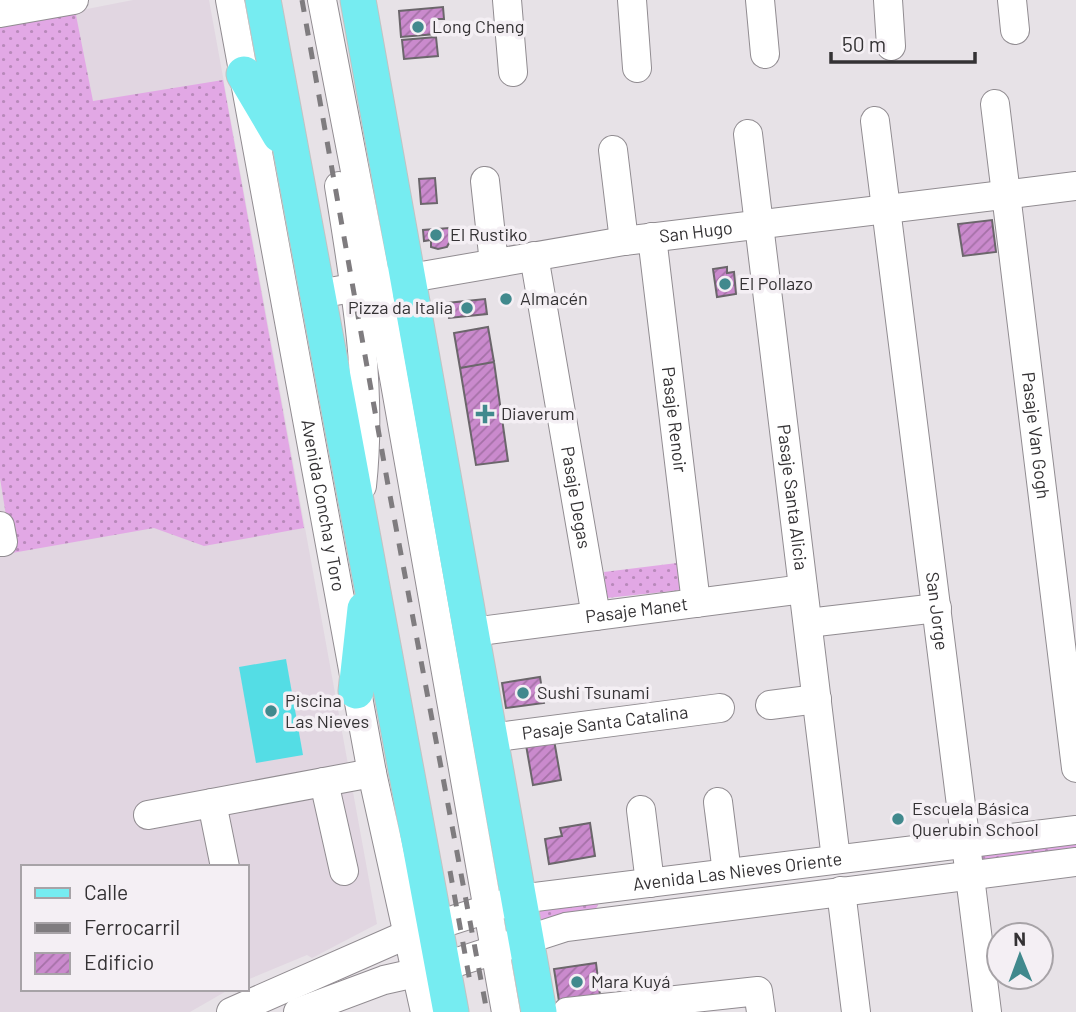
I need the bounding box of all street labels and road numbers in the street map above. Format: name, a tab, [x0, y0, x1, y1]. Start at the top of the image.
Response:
street label: San Hugo	[658, 216, 734, 247]
street label: Pasaje Renoir	[658, 365, 692, 474]
street label: Pasaje Van Gogh	[1018, 371, 1055, 500]
street label: Avenida Concha y Toro	[297, 418, 350, 593]
street label: Pasaje Santa Alicia	[773, 423, 813, 571]
street label: Pasaje Degas	[557, 444, 596, 550]
street label: San Jorge	[922, 571, 953, 651]
street label: Pasaje Manet	[584, 592, 689, 627]
street label: Pasaje Santa Catalina	[520, 700, 689, 744]
street label: Avenida Las Nieves Oriente	[632, 847, 843, 895]

